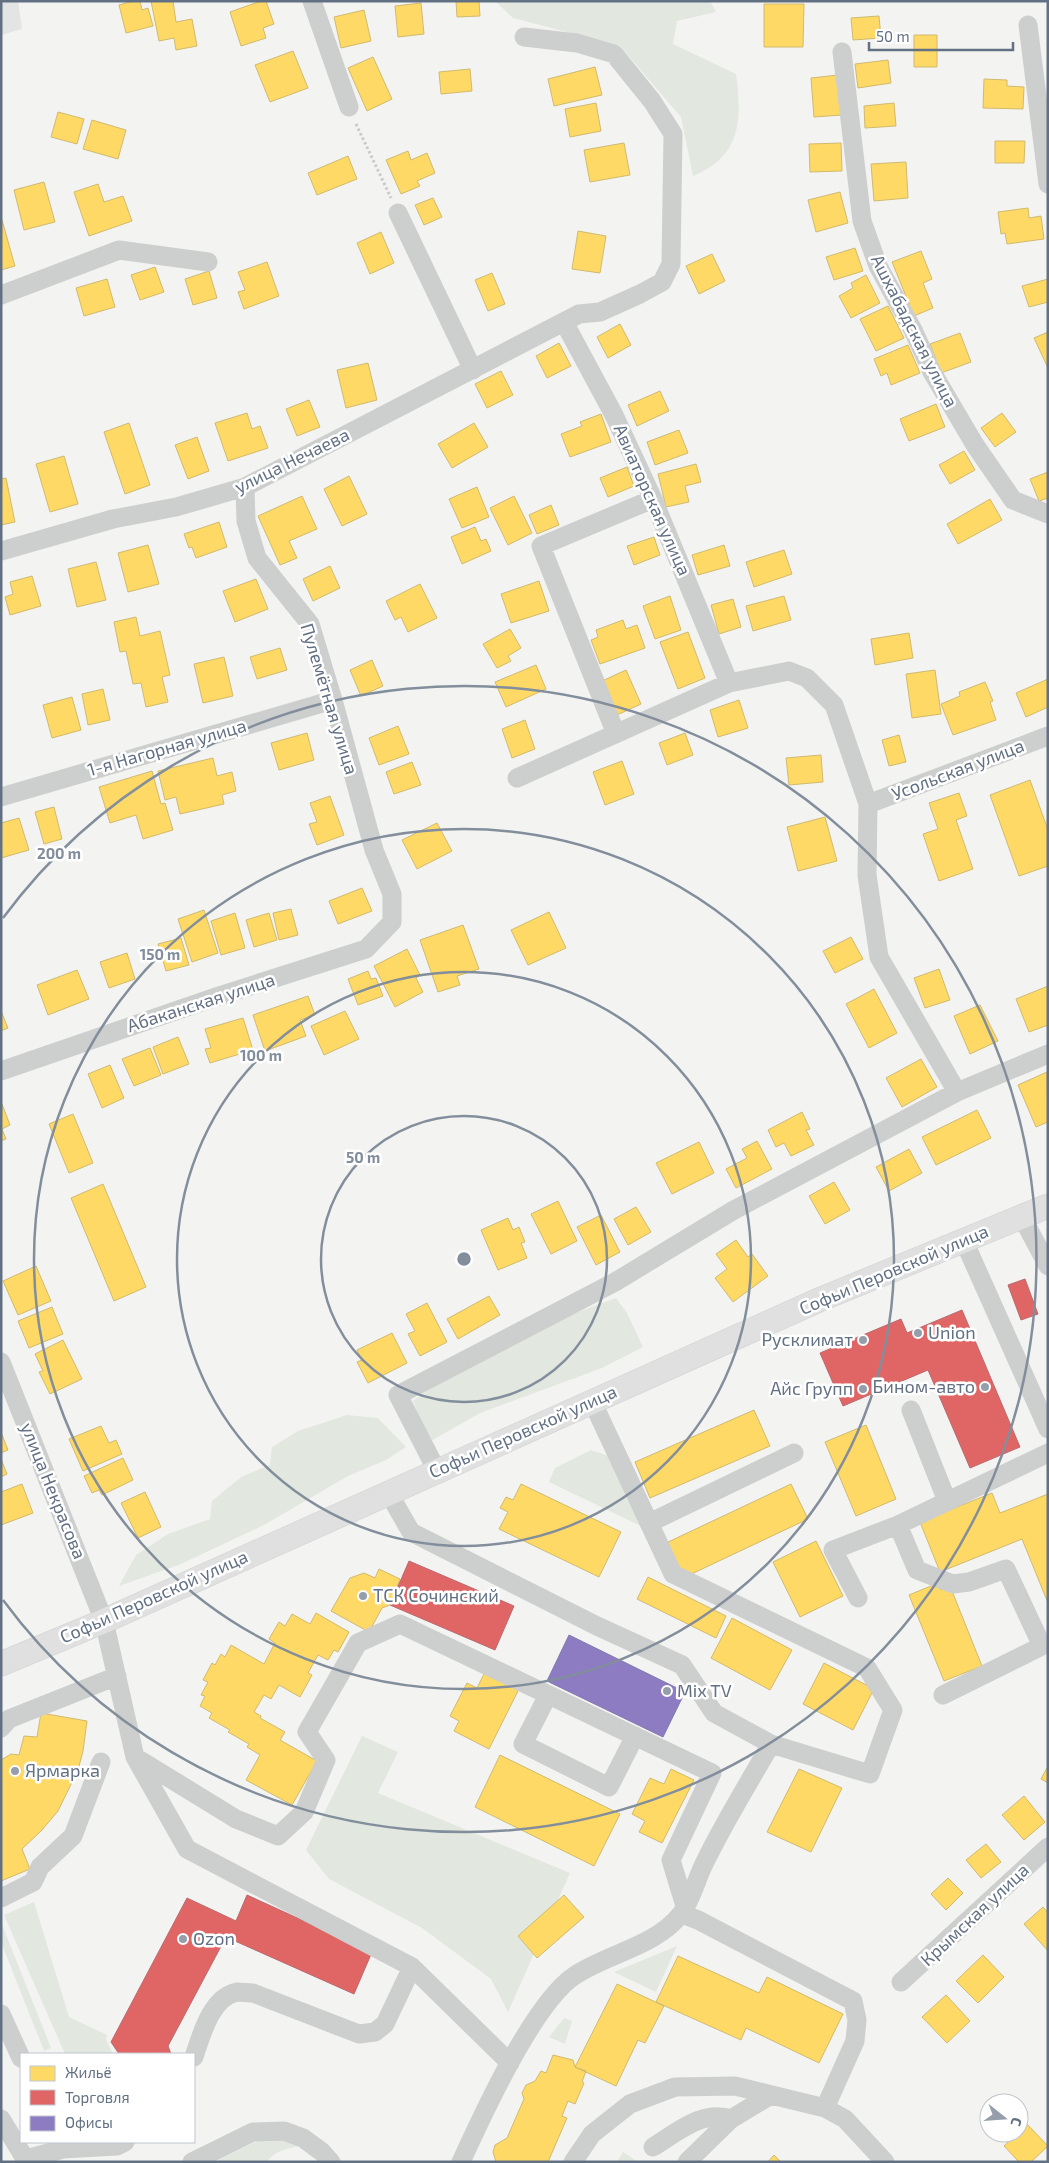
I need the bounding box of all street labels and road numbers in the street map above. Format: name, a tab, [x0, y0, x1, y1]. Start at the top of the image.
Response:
street label: Ашхабадская улица	[867, 250, 963, 411]
street label: Авиаторская улица	[610, 420, 696, 579]
street label: улица Нечаева	[230, 423, 353, 497]
street label: Пулемётная улица	[296, 620, 363, 777]
street label: 1-я Нагорная улица	[85, 714, 249, 780]
street label: Усольская улица	[888, 734, 1027, 804]
street label: Абаканская улица	[124, 968, 277, 1036]
street label: Софьи Перовской улица	[796, 1219, 991, 1319]
street label: Софьи Перовской улица	[425, 1380, 620, 1482]
street label: улица Некрасова	[17, 1419, 91, 1562]
street label: Софьи Перовской улица	[56, 1545, 251, 1647]
street label: Крымская улица	[916, 1858, 1033, 1970]

